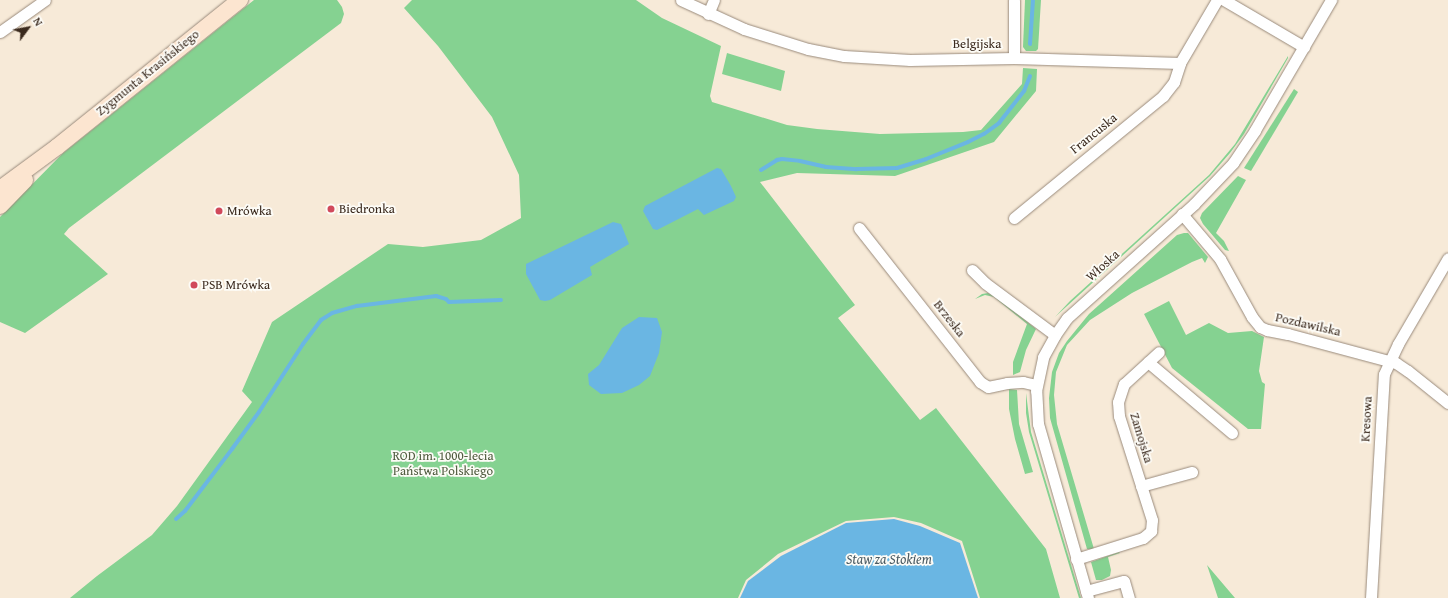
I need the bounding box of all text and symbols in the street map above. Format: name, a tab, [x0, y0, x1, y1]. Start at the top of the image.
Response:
north arrow	[8, 8, 48, 48]
text: N	[29, 14, 47, 29]
street label: Zygmunta Krasińskiego	[93, 27, 203, 119]
street label: Belgijska	[953, 36, 1001, 52]
street label: Francuska	[1067, 110, 1121, 158]
place label: Biedronka	[339, 201, 395, 217]
place label: Mrówka	[227, 203, 272, 219]
marker: Biedronka	[326, 204, 336, 214]
marker: Mrówka	[214, 206, 224, 216]
street label: Włoska	[1083, 247, 1123, 285]
place label: PSB Mrówka	[202, 277, 270, 293]
marker: PSB Mrówka	[189, 280, 199, 290]
street label: Brzeska	[930, 297, 968, 341]
street label: Pozdawilska	[1274, 310, 1342, 340]
street label: Kresowa	[1358, 396, 1376, 442]
street label: Zamojska	[1126, 411, 1156, 465]
park label: ROD im. 1000-lecia Państwa Polskiego	[392, 449, 494, 480]
water label: Staw za Stokiem	[846, 551, 932, 567]

